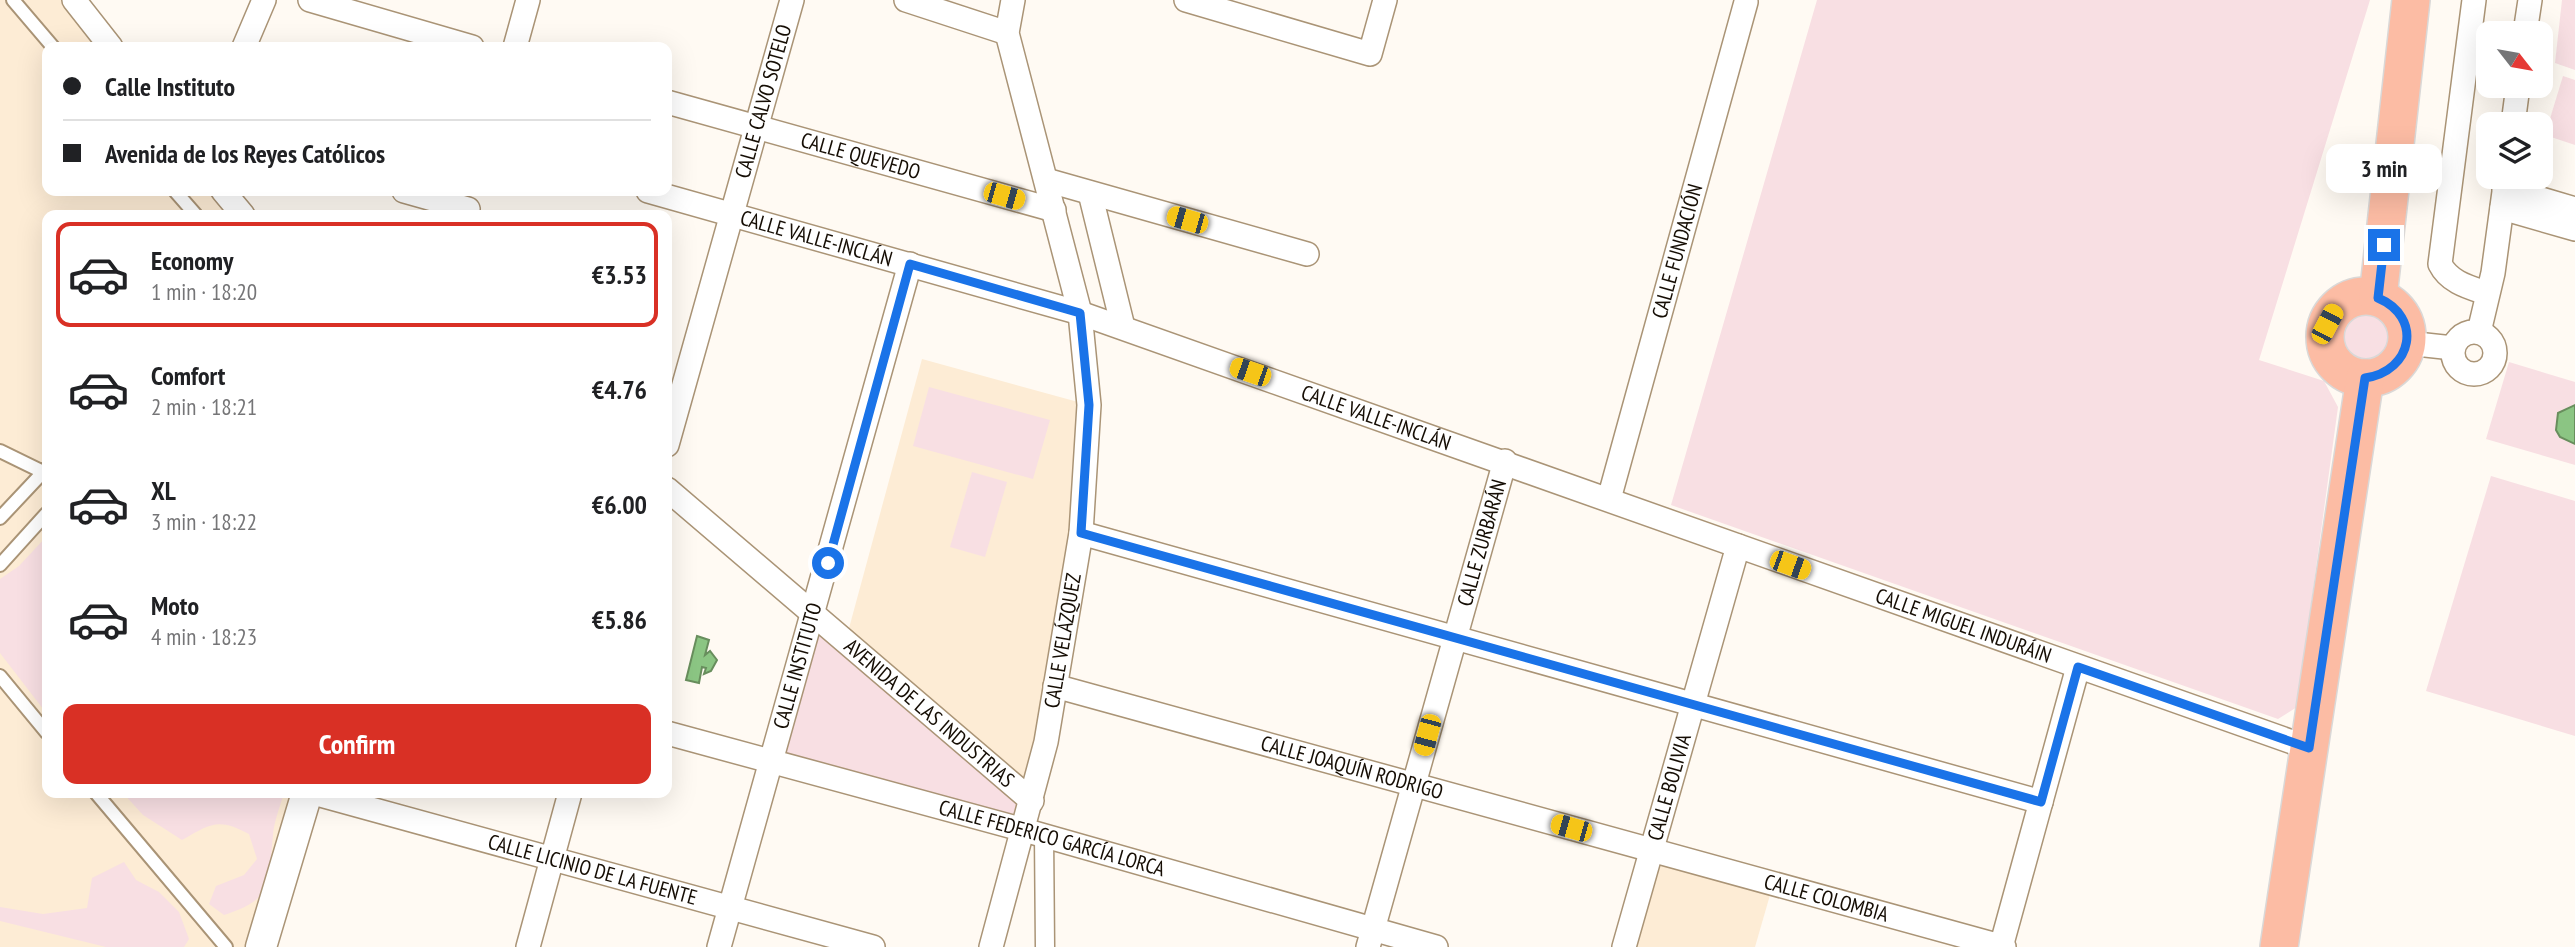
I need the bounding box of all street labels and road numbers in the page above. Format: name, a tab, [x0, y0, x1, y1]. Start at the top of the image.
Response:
street label: CALLE CALVO SOTELO	[729, 21, 797, 181]
street label: CALLE QUEVEDO	[798, 126, 923, 185]
street label: CALLE FUNDACIÓN	[1645, 181, 1708, 321]
street label: CALLE VALLE-INCLÁN	[737, 204, 896, 272]
street label: CALLE VALLE-INCLÁN	[1298, 378, 1455, 456]
street label: CALLE ZURBARÁN	[1451, 476, 1512, 609]
street label: CALLE VELÁZQUEZ	[1038, 571, 1087, 710]
street label: CALLE MIGUEL INDURÁIN	[1872, 582, 2055, 669]
street label: CALLE INSTITUTO	[767, 599, 828, 732]
street label: AVENIDA DE LAS INDUSTRIAS	[839, 632, 1020, 793]
street label: CALLE JOAQUÍN RODRIGO	[1258, 729, 1446, 805]
street label: CALLE BOLIVIA	[1641, 731, 1697, 844]
street label: CALLE FEDERICO GARCÍA LORCA	[936, 794, 1168, 882]
street label: CALLE LICINIO DE LA FUENTE	[485, 828, 700, 911]
street label: CALLE COLOMBIA	[1761, 868, 1892, 928]

